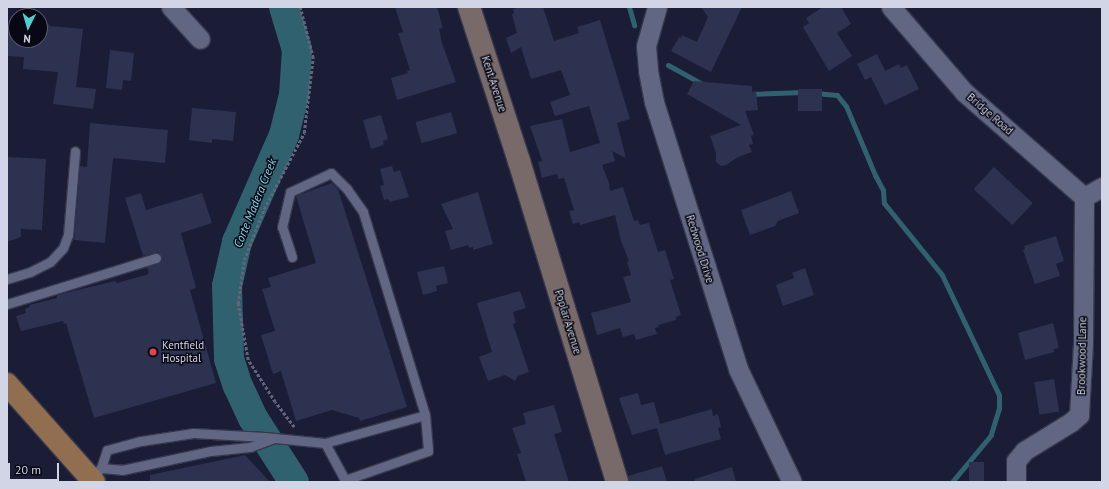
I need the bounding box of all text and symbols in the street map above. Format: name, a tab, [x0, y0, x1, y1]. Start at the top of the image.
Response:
north arrow	[8, 8, 48, 48]
text: N	[23, 32, 31, 46]
street label: Kent Avenue	[479, 54, 509, 114]
street label: Bridge Road	[964, 90, 1016, 138]
water label: Corte Madera Creek	[231, 156, 279, 250]
street label: Redwood Drive	[683, 213, 717, 285]
street label: Poplar Avenue	[552, 288, 584, 356]
street label: Brookwood Lane	[1075, 317, 1089, 395]
place label: Kentfield Hospital	[162, 339, 204, 365]
marker: Kentfield Hospital	[147, 346, 159, 358]
scale bar	[10, 455, 61, 481]
text: 20 m	[15, 462, 41, 477]

